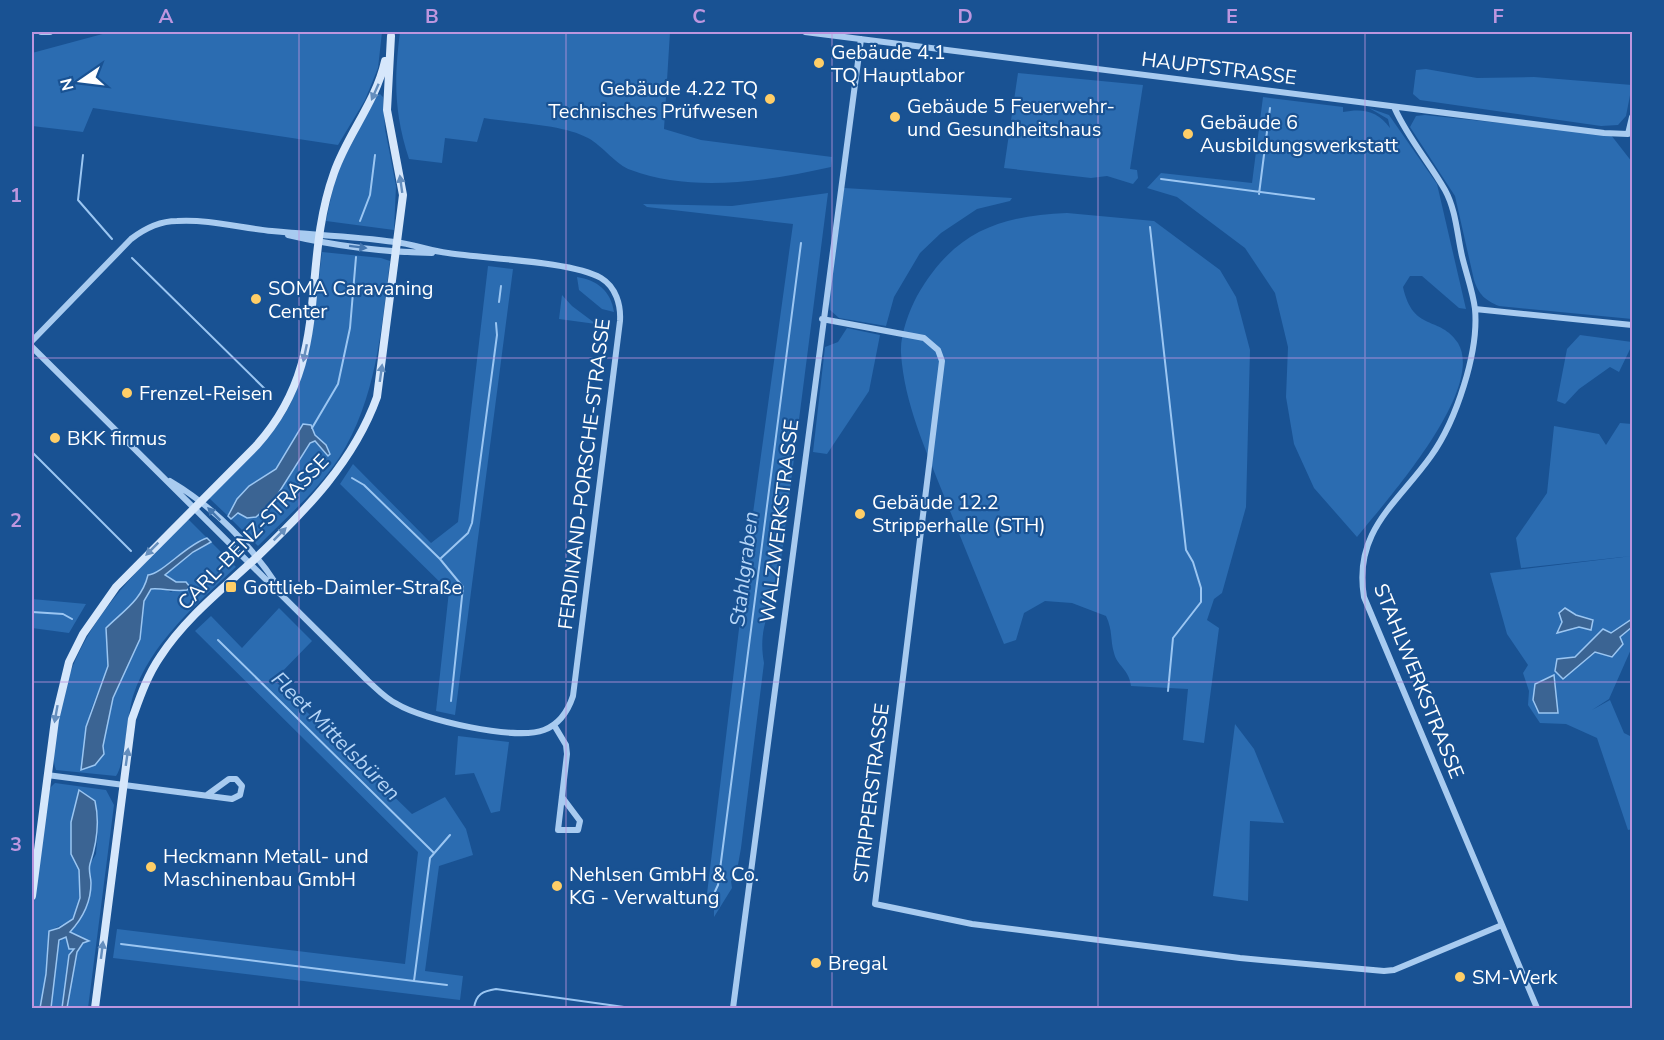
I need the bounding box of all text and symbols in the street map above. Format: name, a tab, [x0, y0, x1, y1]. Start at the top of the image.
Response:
text: A	[159, 3, 174, 30]
text: B	[425, 3, 439, 30]
text: C	[692, 3, 706, 30]
text: D	[957, 3, 973, 30]
text: E	[1226, 3, 1238, 30]
text: F	[1492, 3, 1504, 30]
place label: Gebäude 4.1 TQ Hauptlabor	[831, 39, 965, 89]
street label: HAUPTSTRASSE	[1140, 46, 1298, 91]
north arrow	[51, 51, 111, 111]
marker: Gebäude 4.1 TQ Hauptlabor	[812, 56, 826, 70]
place label: Gebäude 4.22 TQ Technisches Prüfwesen	[548, 75, 758, 125]
text: N	[55, 76, 80, 93]
one-way arrow	[369, 83, 379, 101]
marker: Gebäude 4.22 TQ Technisches Prüfwesen	[763, 92, 777, 106]
place label: Gebäude 5 Feuerwehr- und Gesundheitshaus	[907, 93, 1115, 143]
place label: Gebäude 6 Ausbildungswerkstatt	[1200, 109, 1399, 159]
marker: Gebäude 5 Feuerwehr- und Gesundheitshaus	[888, 110, 902, 124]
marker: Gebäude 6 Ausbildungswerkstatt	[1181, 127, 1195, 141]
one-way arrow	[397, 174, 406, 193]
text: 1	[10, 182, 22, 209]
one-way arrow	[349, 243, 368, 252]
place label: SOMA Caravaning Center	[268, 275, 434, 325]
marker: SOMA Caravaning Center	[249, 292, 263, 306]
street label: FERDINAND-PORSCHE-STRASSE	[552, 317, 617, 631]
one-way arrow	[300, 344, 309, 363]
one-way arrow	[376, 363, 385, 382]
place label: Frenzel-Reisen	[139, 380, 273, 407]
marker: Frenzel-Reisen	[120, 386, 134, 400]
street label: WALZWERKSTRASSE	[754, 418, 805, 624]
place label: BKK firmus	[67, 425, 167, 452]
marker: BKK firmus	[48, 431, 62, 445]
street label: CARL-BENZ-STRASSE	[172, 449, 335, 616]
place label: Gebäude 12.2 Stripperhalle (STH)	[872, 489, 1046, 539]
text: 2	[10, 507, 22, 534]
one-way arrow	[208, 507, 222, 521]
marker: Gebäude 12.2 Stripperhalle (STH)	[853, 507, 867, 521]
water label: Stahlgraben	[723, 510, 765, 628]
one-way arrow	[272, 527, 287, 541]
one-way arrow	[146, 542, 160, 556]
place label: Gottlieb-Daimler-Straße	[243, 574, 462, 601]
marker: Gottlieb-Daimler-Straße	[224, 580, 238, 594]
street label: STAHLWERKSTRASSE	[1367, 580, 1470, 783]
water label: Fleet Mittelsbüren	[265, 665, 407, 807]
street label: STRIPPERSTRASSE	[847, 702, 896, 884]
one-way arrow	[51, 705, 60, 724]
one-way arrow	[122, 747, 131, 766]
text: 3	[10, 831, 22, 858]
place label: Heckmann Metall- und Maschinenbau GmbH	[163, 843, 369, 893]
marker: Heckmann Metall- und Maschinenbau GmbH	[144, 860, 158, 874]
place label: Nehlsen GmbH & Co. KG - Verwaltung	[569, 861, 759, 911]
marker: Nehlsen GmbH & Co. KG - Verwaltung	[550, 879, 564, 893]
one-way arrow	[97, 941, 107, 960]
place label: Bregal	[828, 950, 888, 977]
marker: Bregal	[809, 956, 823, 970]
place label: SM-Werk	[1472, 964, 1559, 991]
marker: SM-Werk	[1453, 970, 1467, 984]

